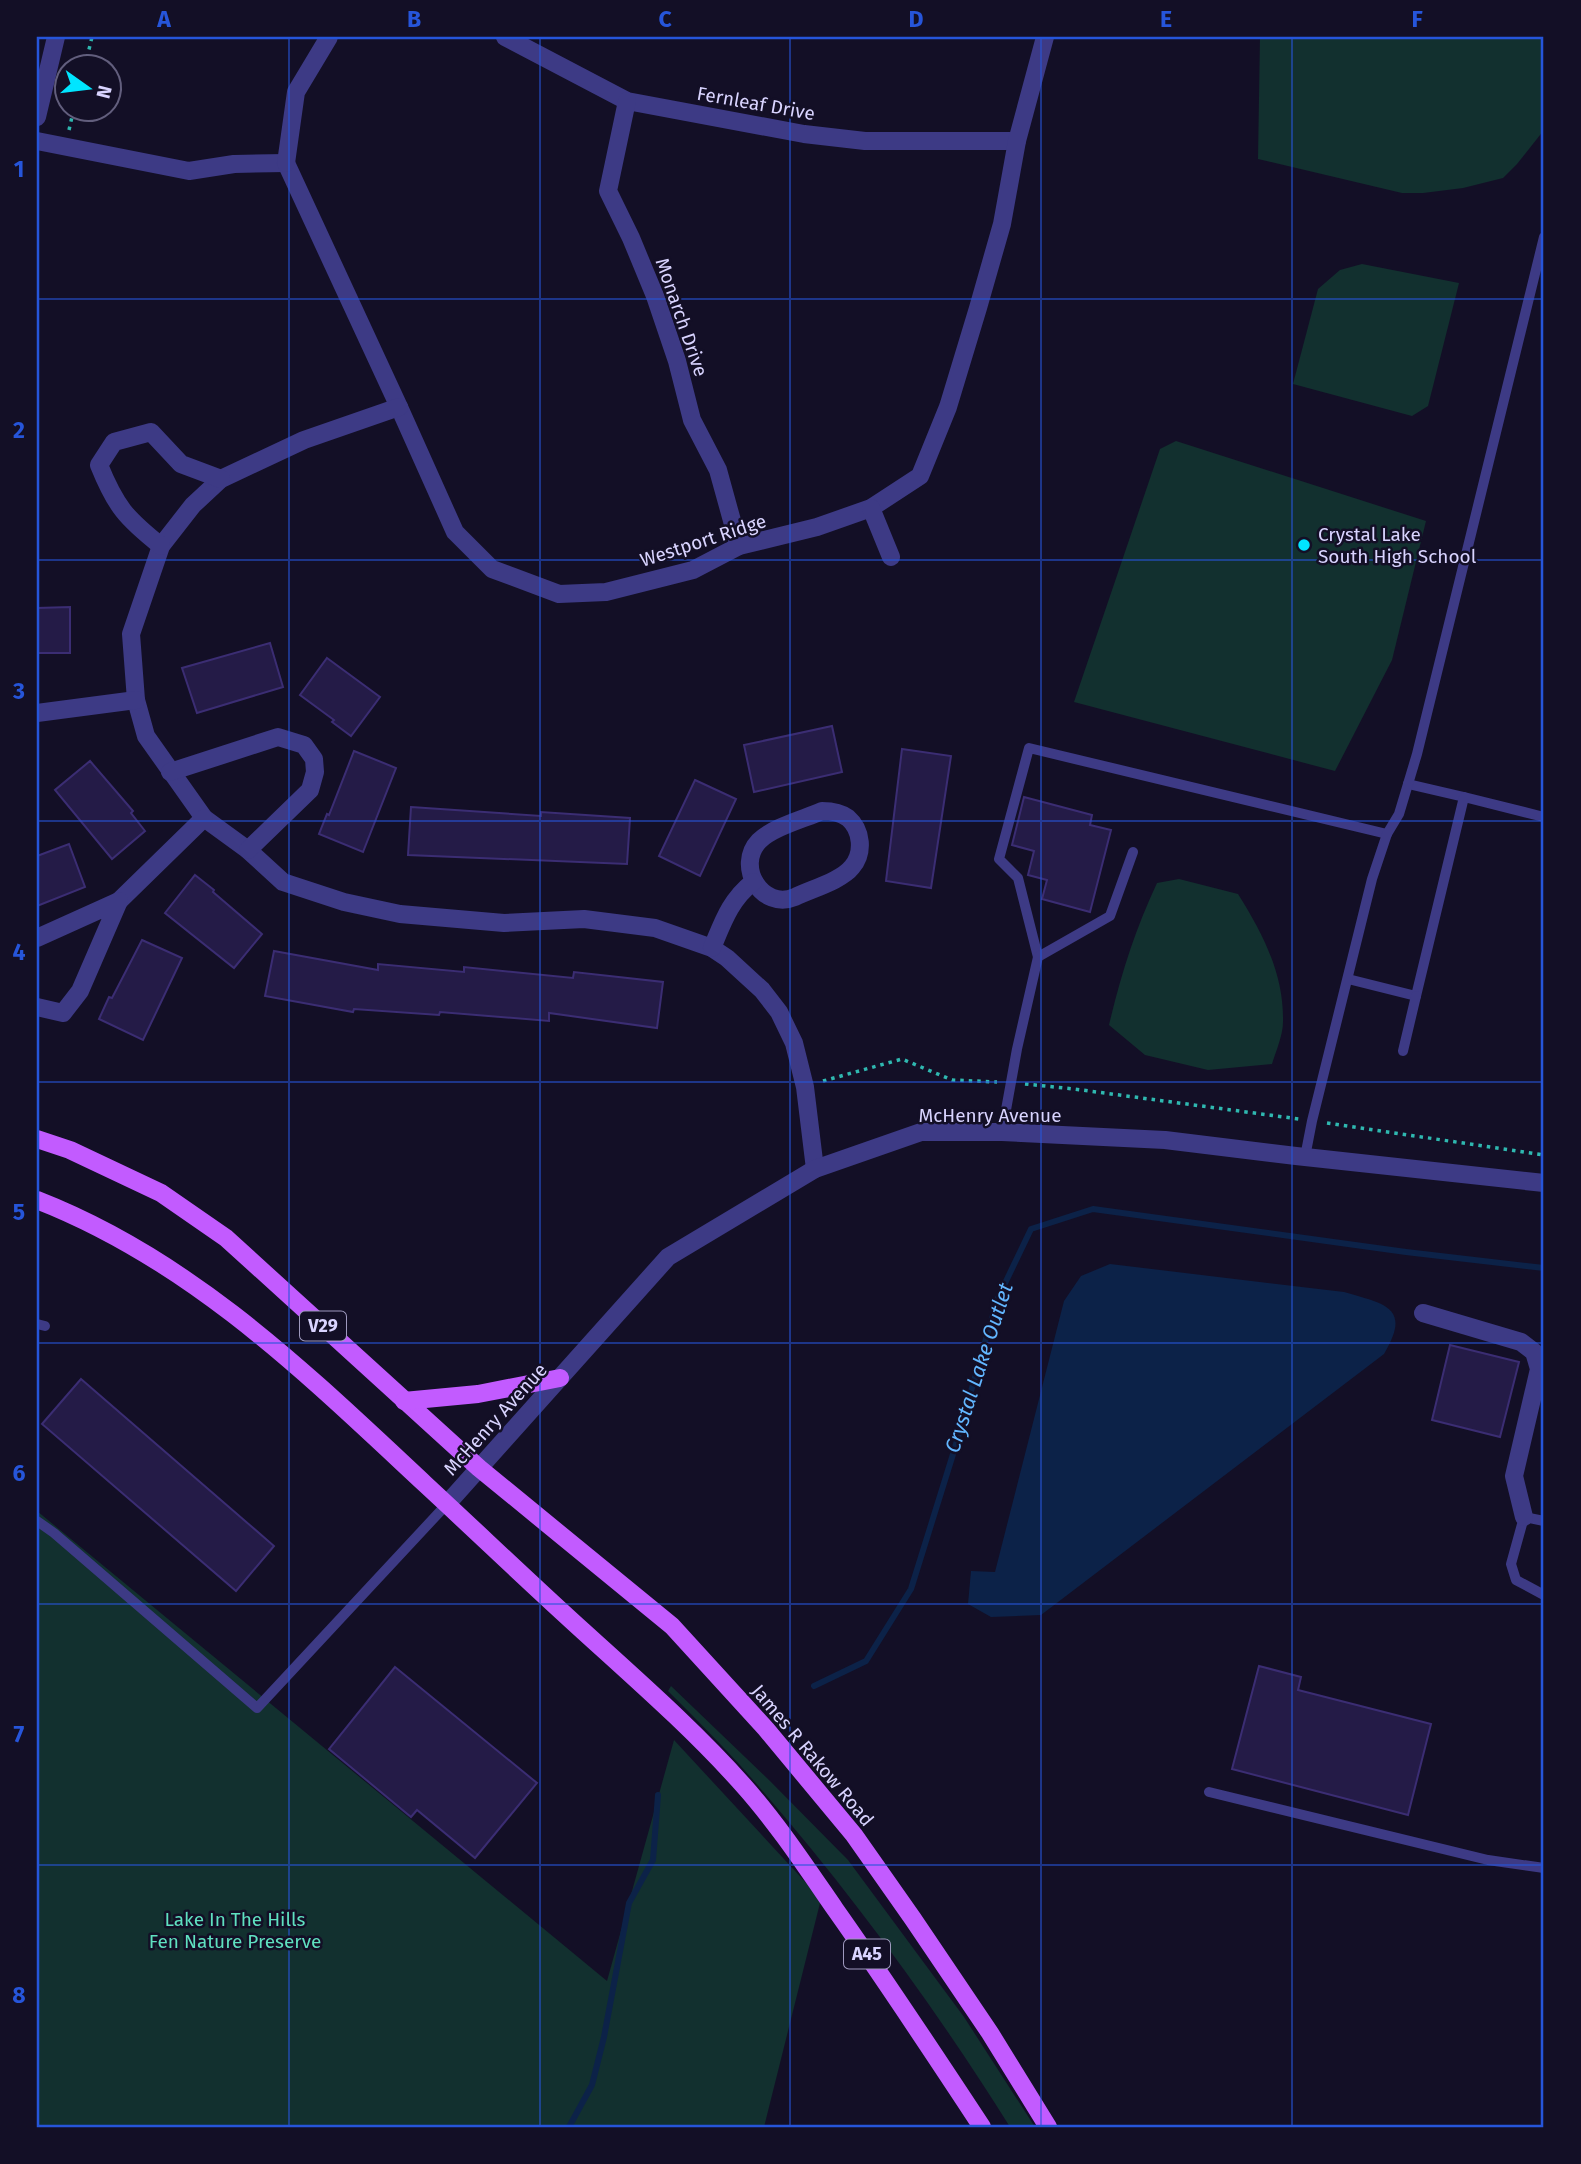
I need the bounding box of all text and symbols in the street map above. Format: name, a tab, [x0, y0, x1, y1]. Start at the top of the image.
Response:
text: A	[156, 5, 171, 33]
text: B	[407, 5, 421, 33]
text: C	[658, 5, 672, 33]
text: D	[909, 5, 924, 33]
text: E	[1160, 5, 1172, 33]
text: F	[1411, 5, 1423, 33]
north arrow	[52, 52, 122, 122]
street label: Fernleaf Drive	[695, 82, 817, 125]
text: N	[91, 83, 117, 101]
text: 1	[14, 155, 24, 183]
street label: Monarch Drive	[650, 255, 713, 379]
text: 2	[13, 416, 25, 444]
street label: Westport Ridge	[637, 509, 769, 572]
place label: Crystal Lake South High School	[1318, 523, 1477, 568]
marker: Crystal Lake South High School	[1296, 537, 1312, 553]
text: 3	[12, 677, 25, 705]
text: 4	[13, 938, 26, 966]
street label: McHenry Avenue	[918, 1104, 1062, 1127]
text: 5	[13, 1198, 25, 1226]
water label: Crystal Lake Outlet	[939, 1279, 1019, 1456]
road number: V29	[300, 1311, 346, 1340]
street label: McHenry Avenue	[439, 1358, 552, 1480]
text: 6	[13, 1459, 26, 1487]
street label: James R Rakow Road	[747, 1680, 879, 1831]
text: 7	[14, 1720, 25, 1748]
park label: Lake In The Hills Fen Nature Preserve	[149, 1908, 321, 1953]
road number: A45	[844, 1940, 890, 1968]
text: 8	[12, 1981, 26, 2009]

